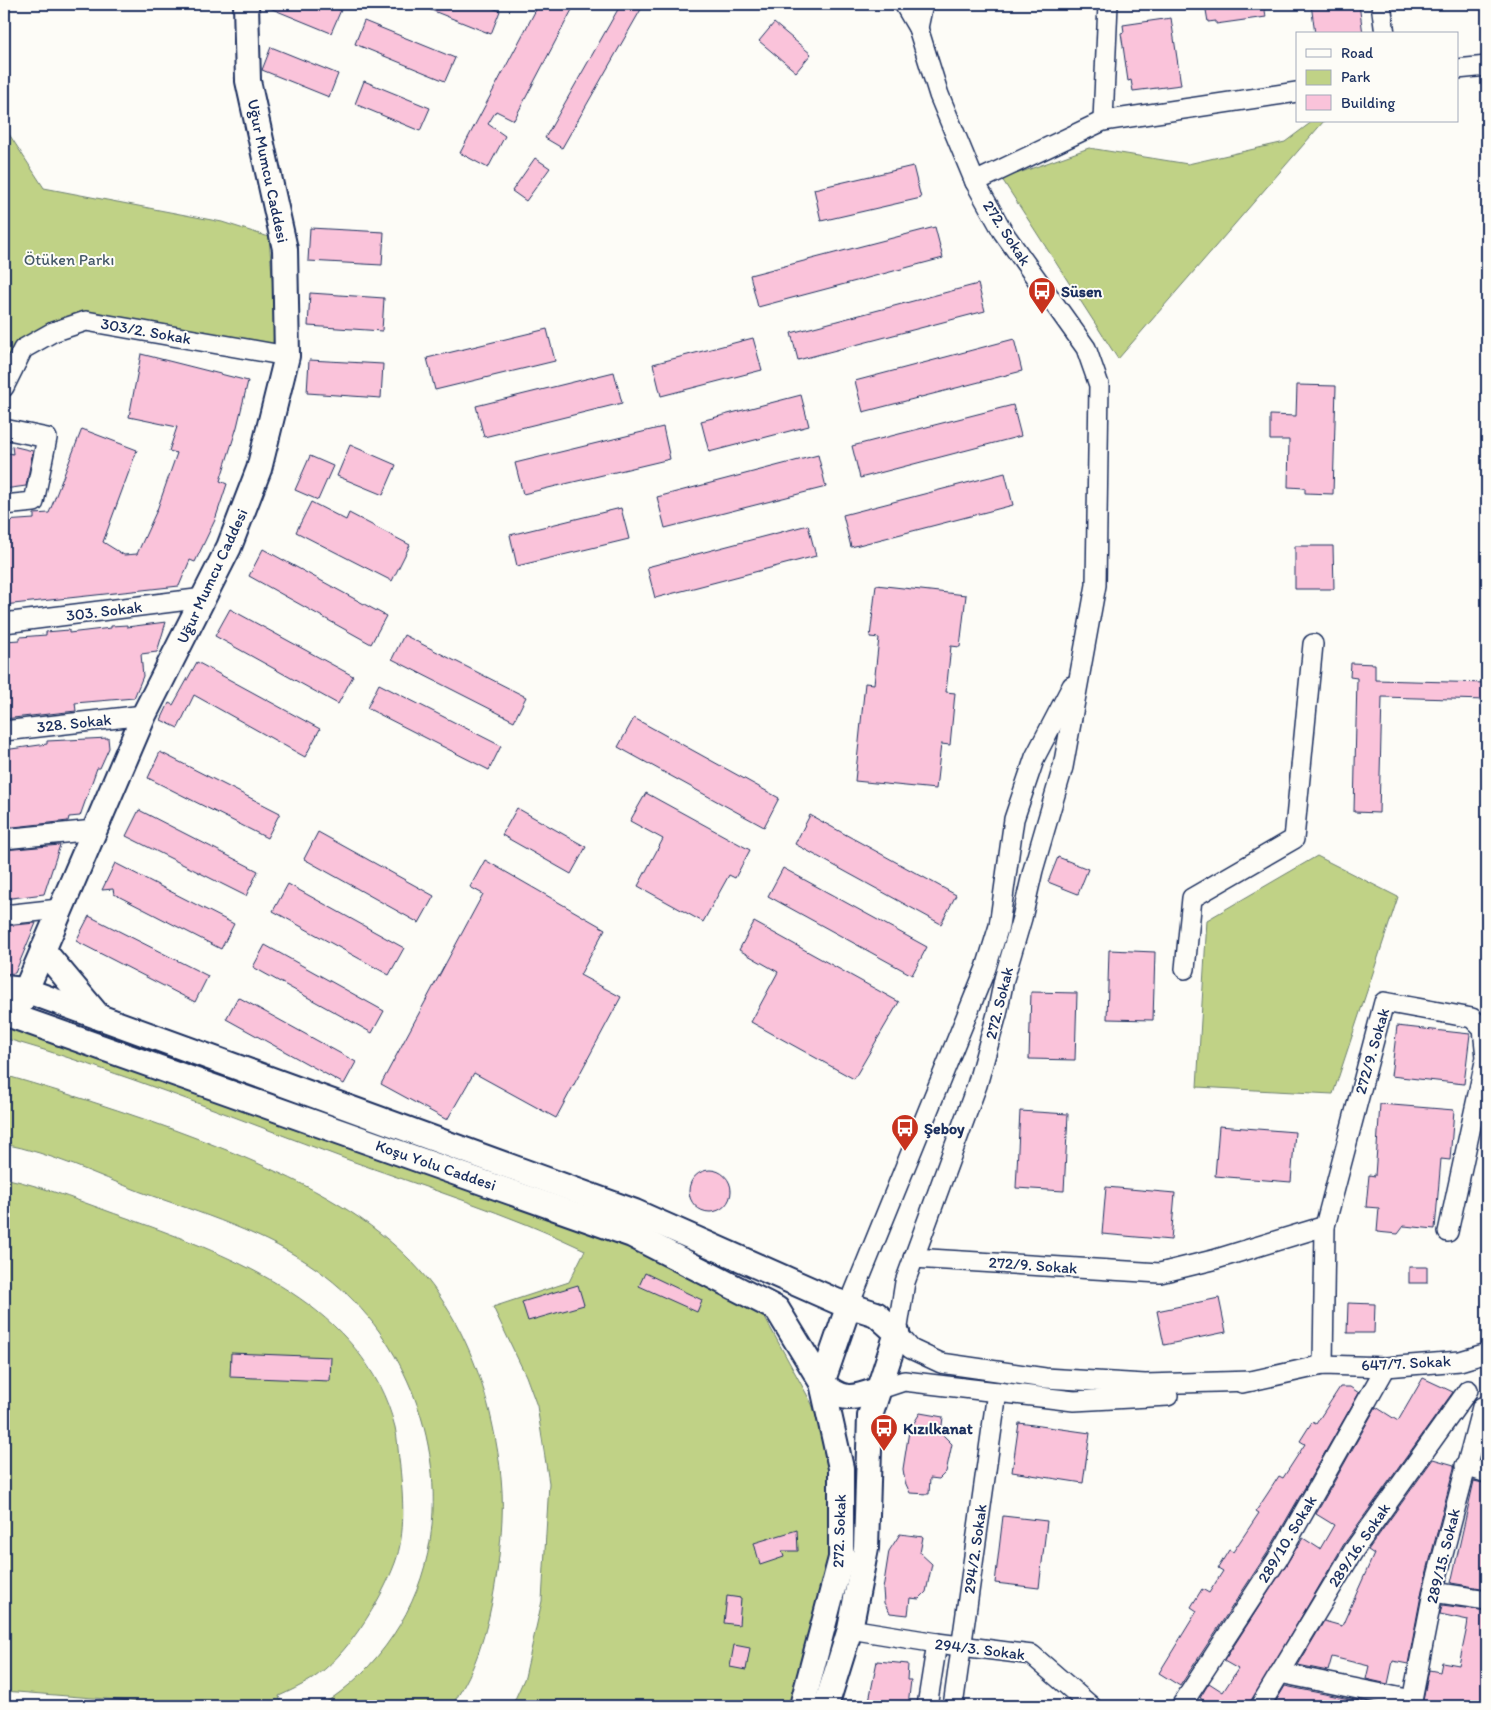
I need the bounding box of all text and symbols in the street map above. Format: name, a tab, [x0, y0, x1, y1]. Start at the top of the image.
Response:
legend	[1296, 32, 1458, 122]
text: Road	[1341, 44, 1374, 62]
text: Park	[1341, 68, 1371, 86]
text: Building	[1341, 94, 1395, 112]
street label: Uğur Mumcu Caddesi	[243, 97, 293, 245]
street label: 272. Sokak	[979, 197, 1035, 269]
park label: Ötüken Parkı	[24, 250, 114, 269]
bus stop icon: Süsen	[1027, 276, 1057, 315]
place label: Süsen	[1061, 282, 1103, 301]
street label: 303/2. Sokak	[99, 314, 193, 348]
street label: Uğur Mumcu Caddesi	[172, 506, 252, 646]
street label: 303. Sokak	[65, 597, 143, 625]
street label: 328. Sokak	[36, 710, 112, 736]
street label: 272. Sokak	[981, 965, 1017, 1041]
street label: 272/9. Sokak	[1351, 1006, 1393, 1096]
bus stop icon: Şeboy	[890, 1113, 920, 1152]
place label: Şeboy	[924, 1119, 965, 1139]
street label: Koşu Yolu Caddesi	[373, 1135, 499, 1195]
street label: 272/9. Sokak	[988, 1252, 1078, 1278]
street label: 647/7. Sokak	[1361, 1351, 1451, 1375]
bus stop icon: Kızılkanat	[869, 1413, 899, 1452]
place label: Kızılkanat	[903, 1419, 973, 1438]
street label: 289/10. Sokak	[1253, 1492, 1321, 1586]
street label: 272. Sokak	[828, 1494, 850, 1568]
street label: 289/16. Sokak	[1324, 1499, 1394, 1591]
street label: 294/2. Sokak	[959, 1503, 991, 1595]
street label: 289/15. Sokak	[1422, 1507, 1464, 1605]
street label: 294/3. Sokak	[934, 1634, 1026, 1664]

